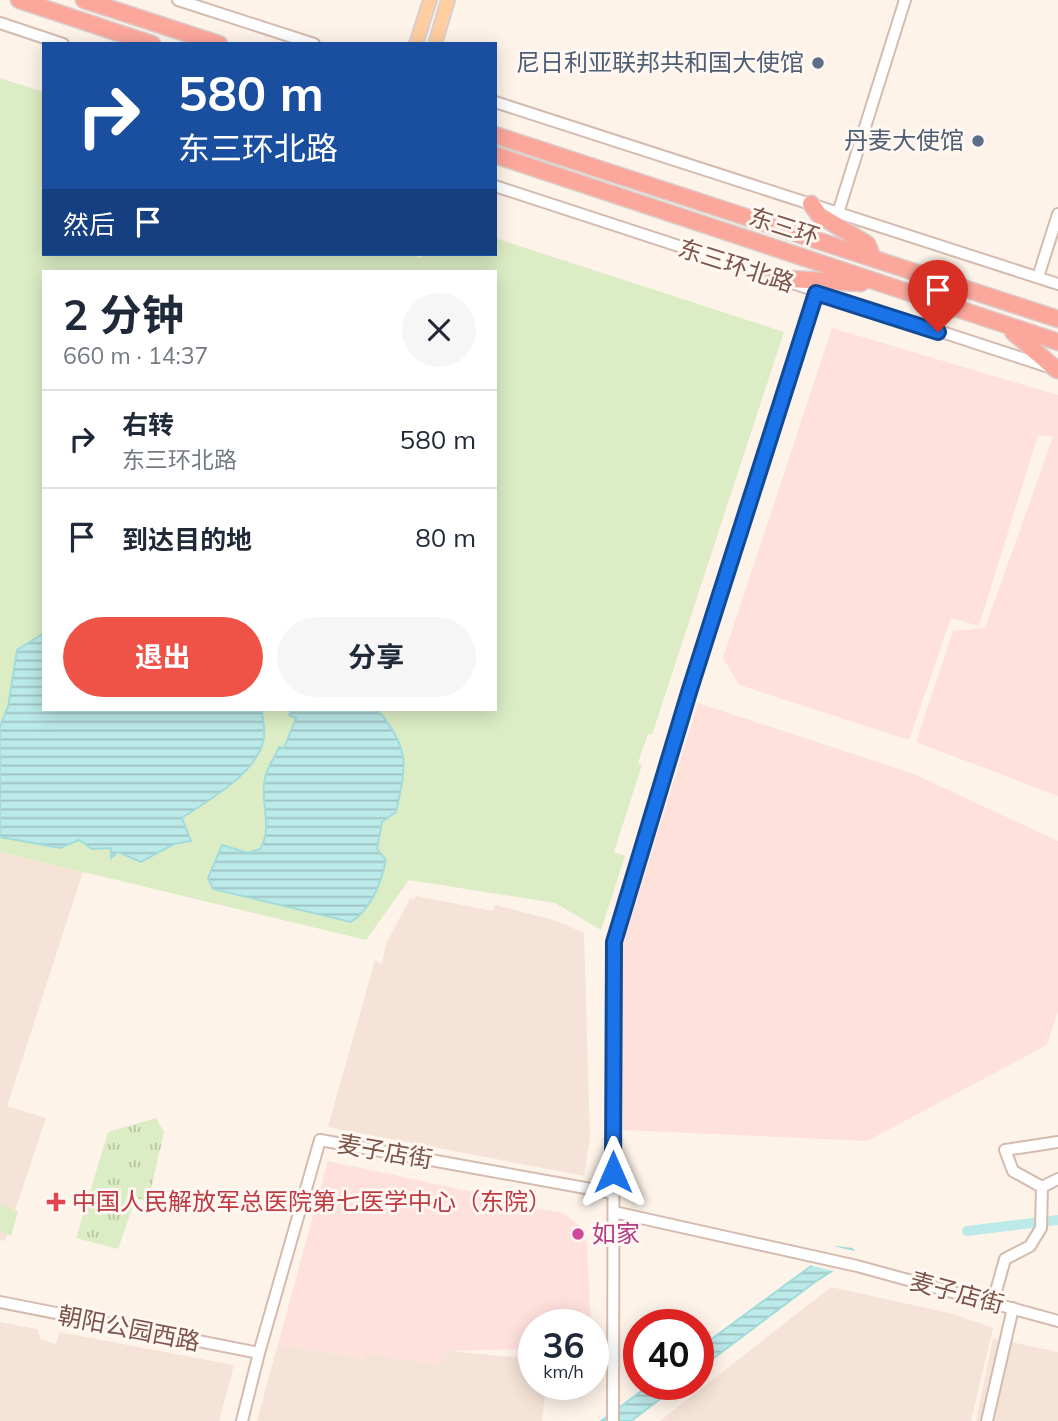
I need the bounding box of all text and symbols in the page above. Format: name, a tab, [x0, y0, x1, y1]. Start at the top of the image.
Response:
place label: 尼日利亚联邦共和国大使馆	[516, 47, 804, 77]
marker: 尼日利亚联邦共和国大使馆	[810, 55, 826, 71]
text: 580 m	[178, 62, 324, 123]
icon: right	[63, 70, 154, 161]
place label: 丹麦大使馆	[844, 125, 964, 155]
text: 东三环北路	[178, 128, 338, 168]
marker: 丹麦大使馆	[970, 133, 986, 149]
street label: 东三环	[745, 201, 823, 251]
icon: arrive	[129, 203, 167, 241]
text: 然后	[63, 208, 115, 241]
street label: 东三环北路	[675, 232, 798, 298]
pin	[908, 260, 968, 332]
icon: arrive	[919, 271, 957, 309]
text: 2 分钟	[63, 288, 184, 341]
button: close	[402, 293, 476, 367]
text: 660 m · 14:37	[63, 341, 208, 370]
text: 右转	[122, 408, 174, 441]
icon: right	[63, 420, 101, 458]
text: 580 m	[400, 423, 476, 456]
text: 东三环北路	[122, 445, 237, 474]
icon: arrive	[63, 518, 101, 556]
text: 80 m	[415, 521, 476, 554]
text: 到达目的地	[122, 523, 252, 556]
button: 退出	[63, 617, 263, 697]
button: 分享	[277, 617, 476, 697]
street label: 麦子店街	[335, 1128, 435, 1174]
position arrow	[576, 1135, 650, 1209]
place label: 中国人民解放军总医院第七医学中心（东院）	[72, 1186, 552, 1216]
marker: 中国人民解放军总医院第七医学中心（东院）	[46, 1192, 66, 1212]
place label: 如家	[592, 1218, 640, 1248]
marker: 如家	[570, 1226, 586, 1242]
street label: 麦子店街	[907, 1265, 1008, 1319]
street label: 朝阳公园西路	[56, 1300, 203, 1356]
speed limit sign: 40	[623, 1309, 714, 1400]
text: 36	[542, 1323, 585, 1367]
text: km/h	[543, 1360, 584, 1383]

